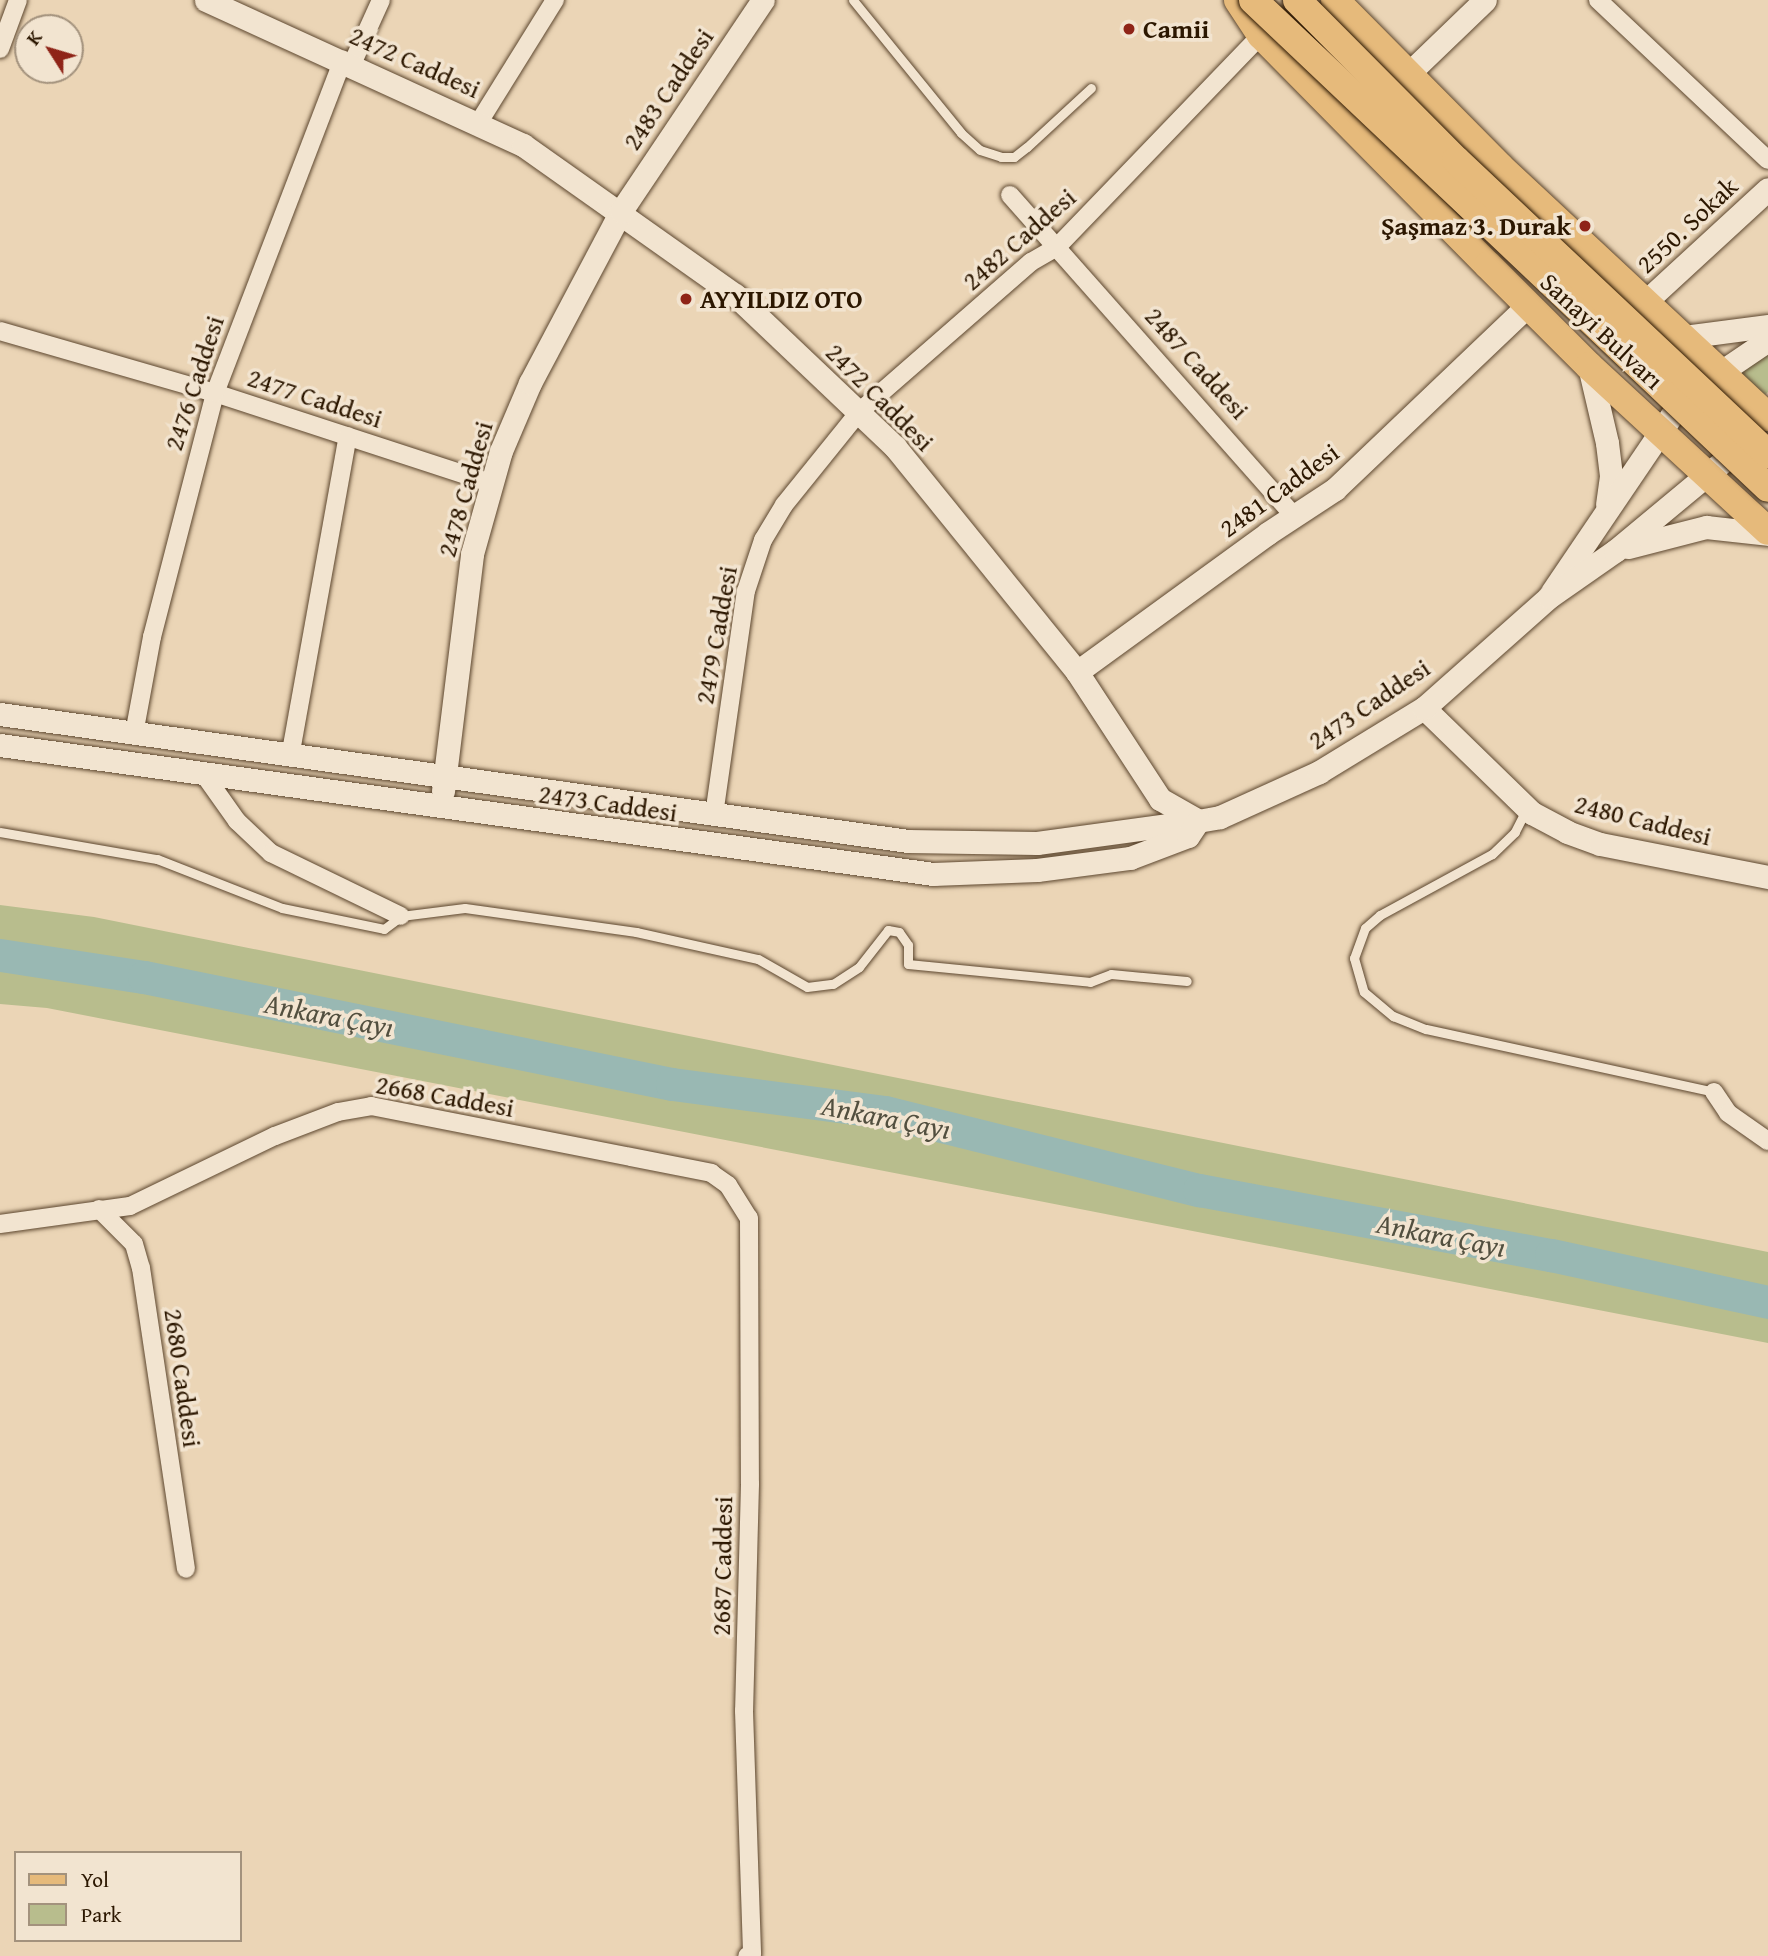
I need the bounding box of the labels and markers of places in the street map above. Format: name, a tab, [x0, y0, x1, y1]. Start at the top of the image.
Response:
place label: Camii	[1143, 13, 1209, 45]
marker: Camii	[1121, 21, 1137, 37]
place label: Şaşmaz 3. Durak	[1381, 210, 1571, 242]
marker: Şaşmaz 3. Durak	[1577, 218, 1593, 234]
place label: AYYILDIZ OTO	[700, 283, 863, 315]
marker: AYYILDIZ OTO	[678, 291, 694, 307]

